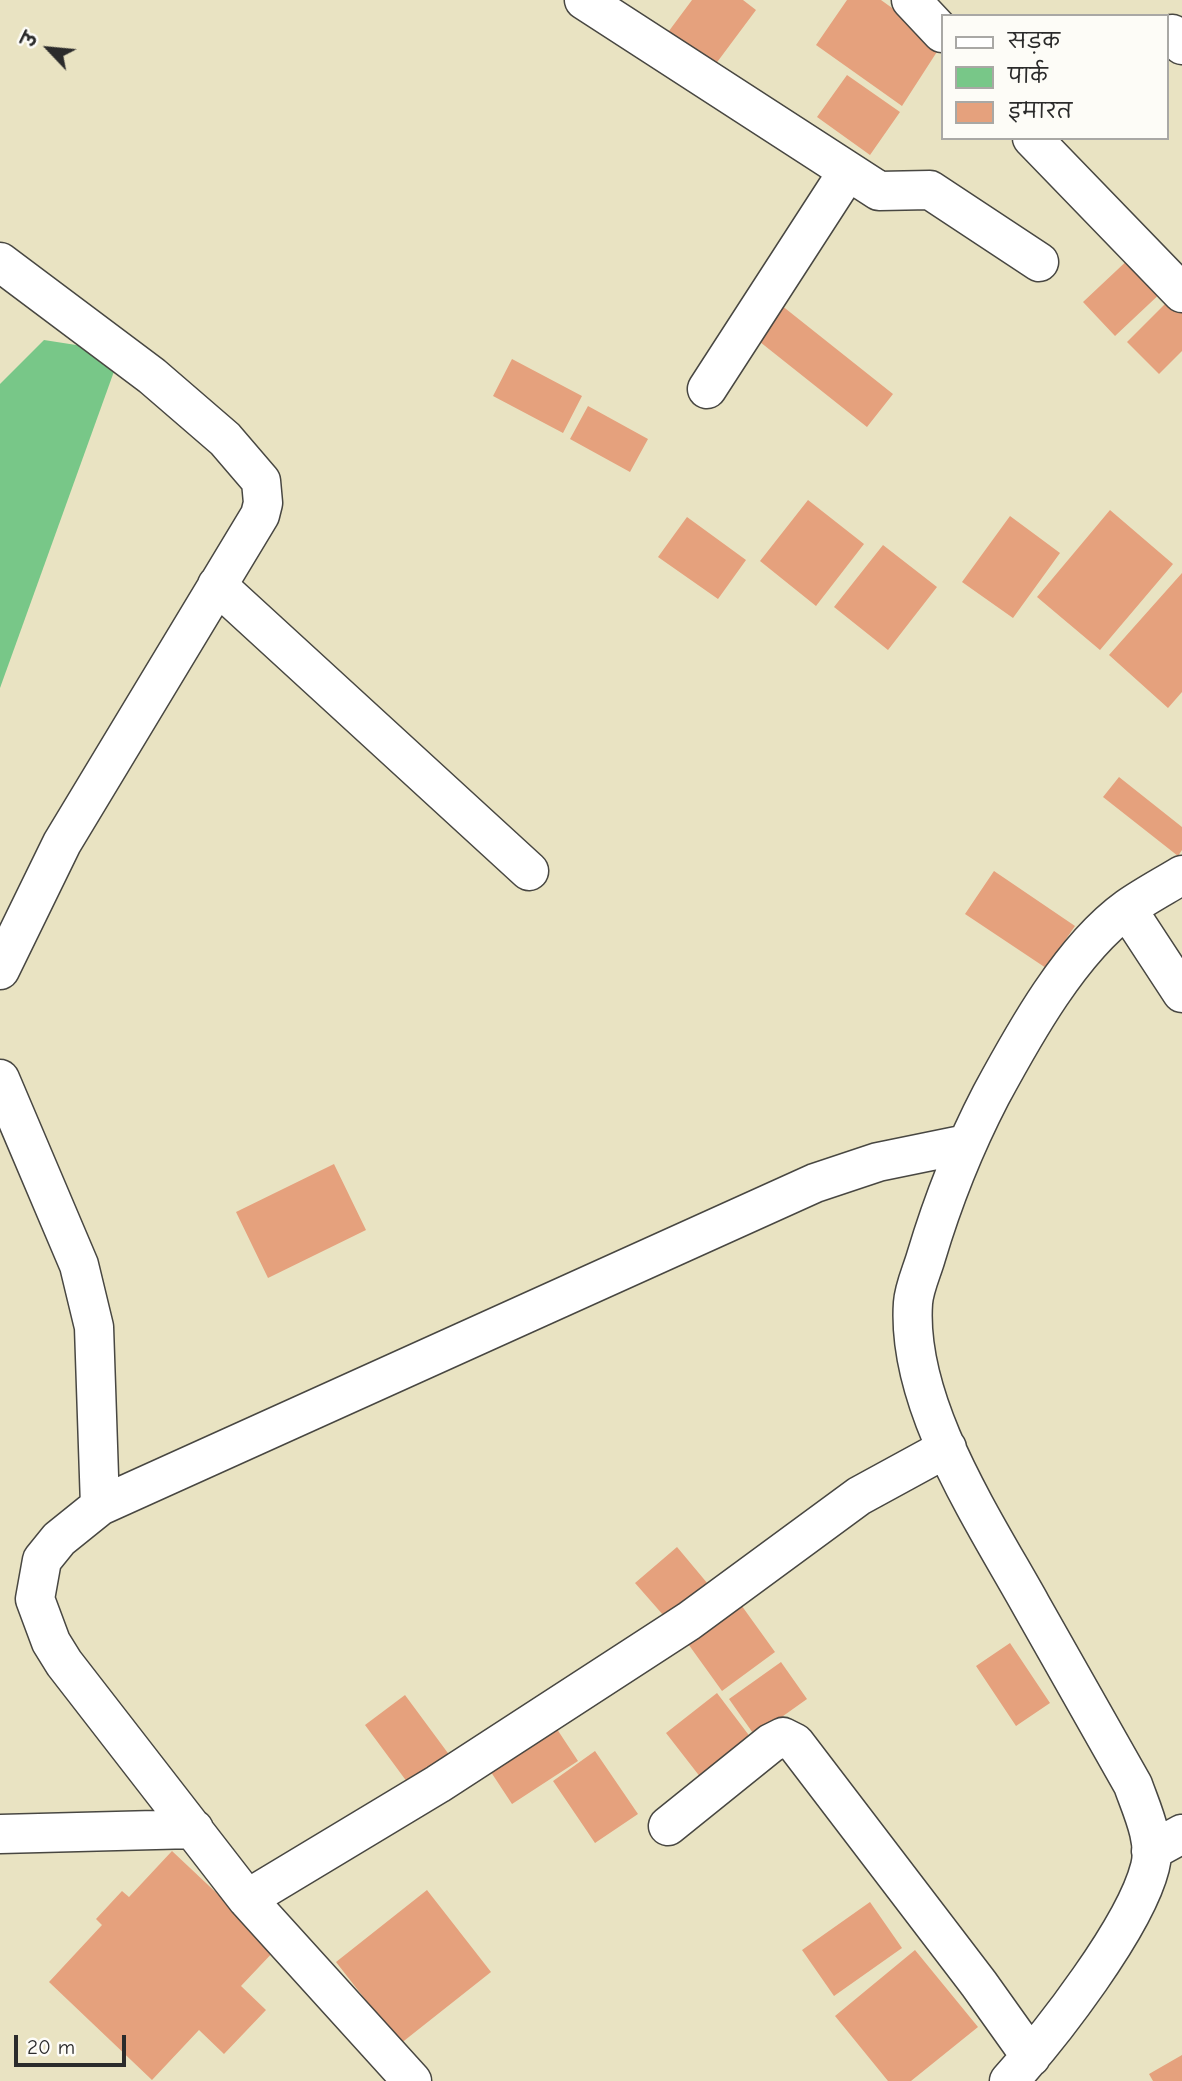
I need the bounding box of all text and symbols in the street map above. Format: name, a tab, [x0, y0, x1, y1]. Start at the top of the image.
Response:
north arrow	[14, 14, 84, 84]
legend	[940, 14, 1168, 140]
text: उ	[17, 29, 43, 50]
text: सड़क	[1008, 29, 1060, 53]
text: पार्क	[1008, 64, 1048, 88]
text: इमारत	[1008, 99, 1072, 123]
scale bar	[18, 2022, 130, 2066]
text: 20 m	[27, 2035, 75, 2059]

